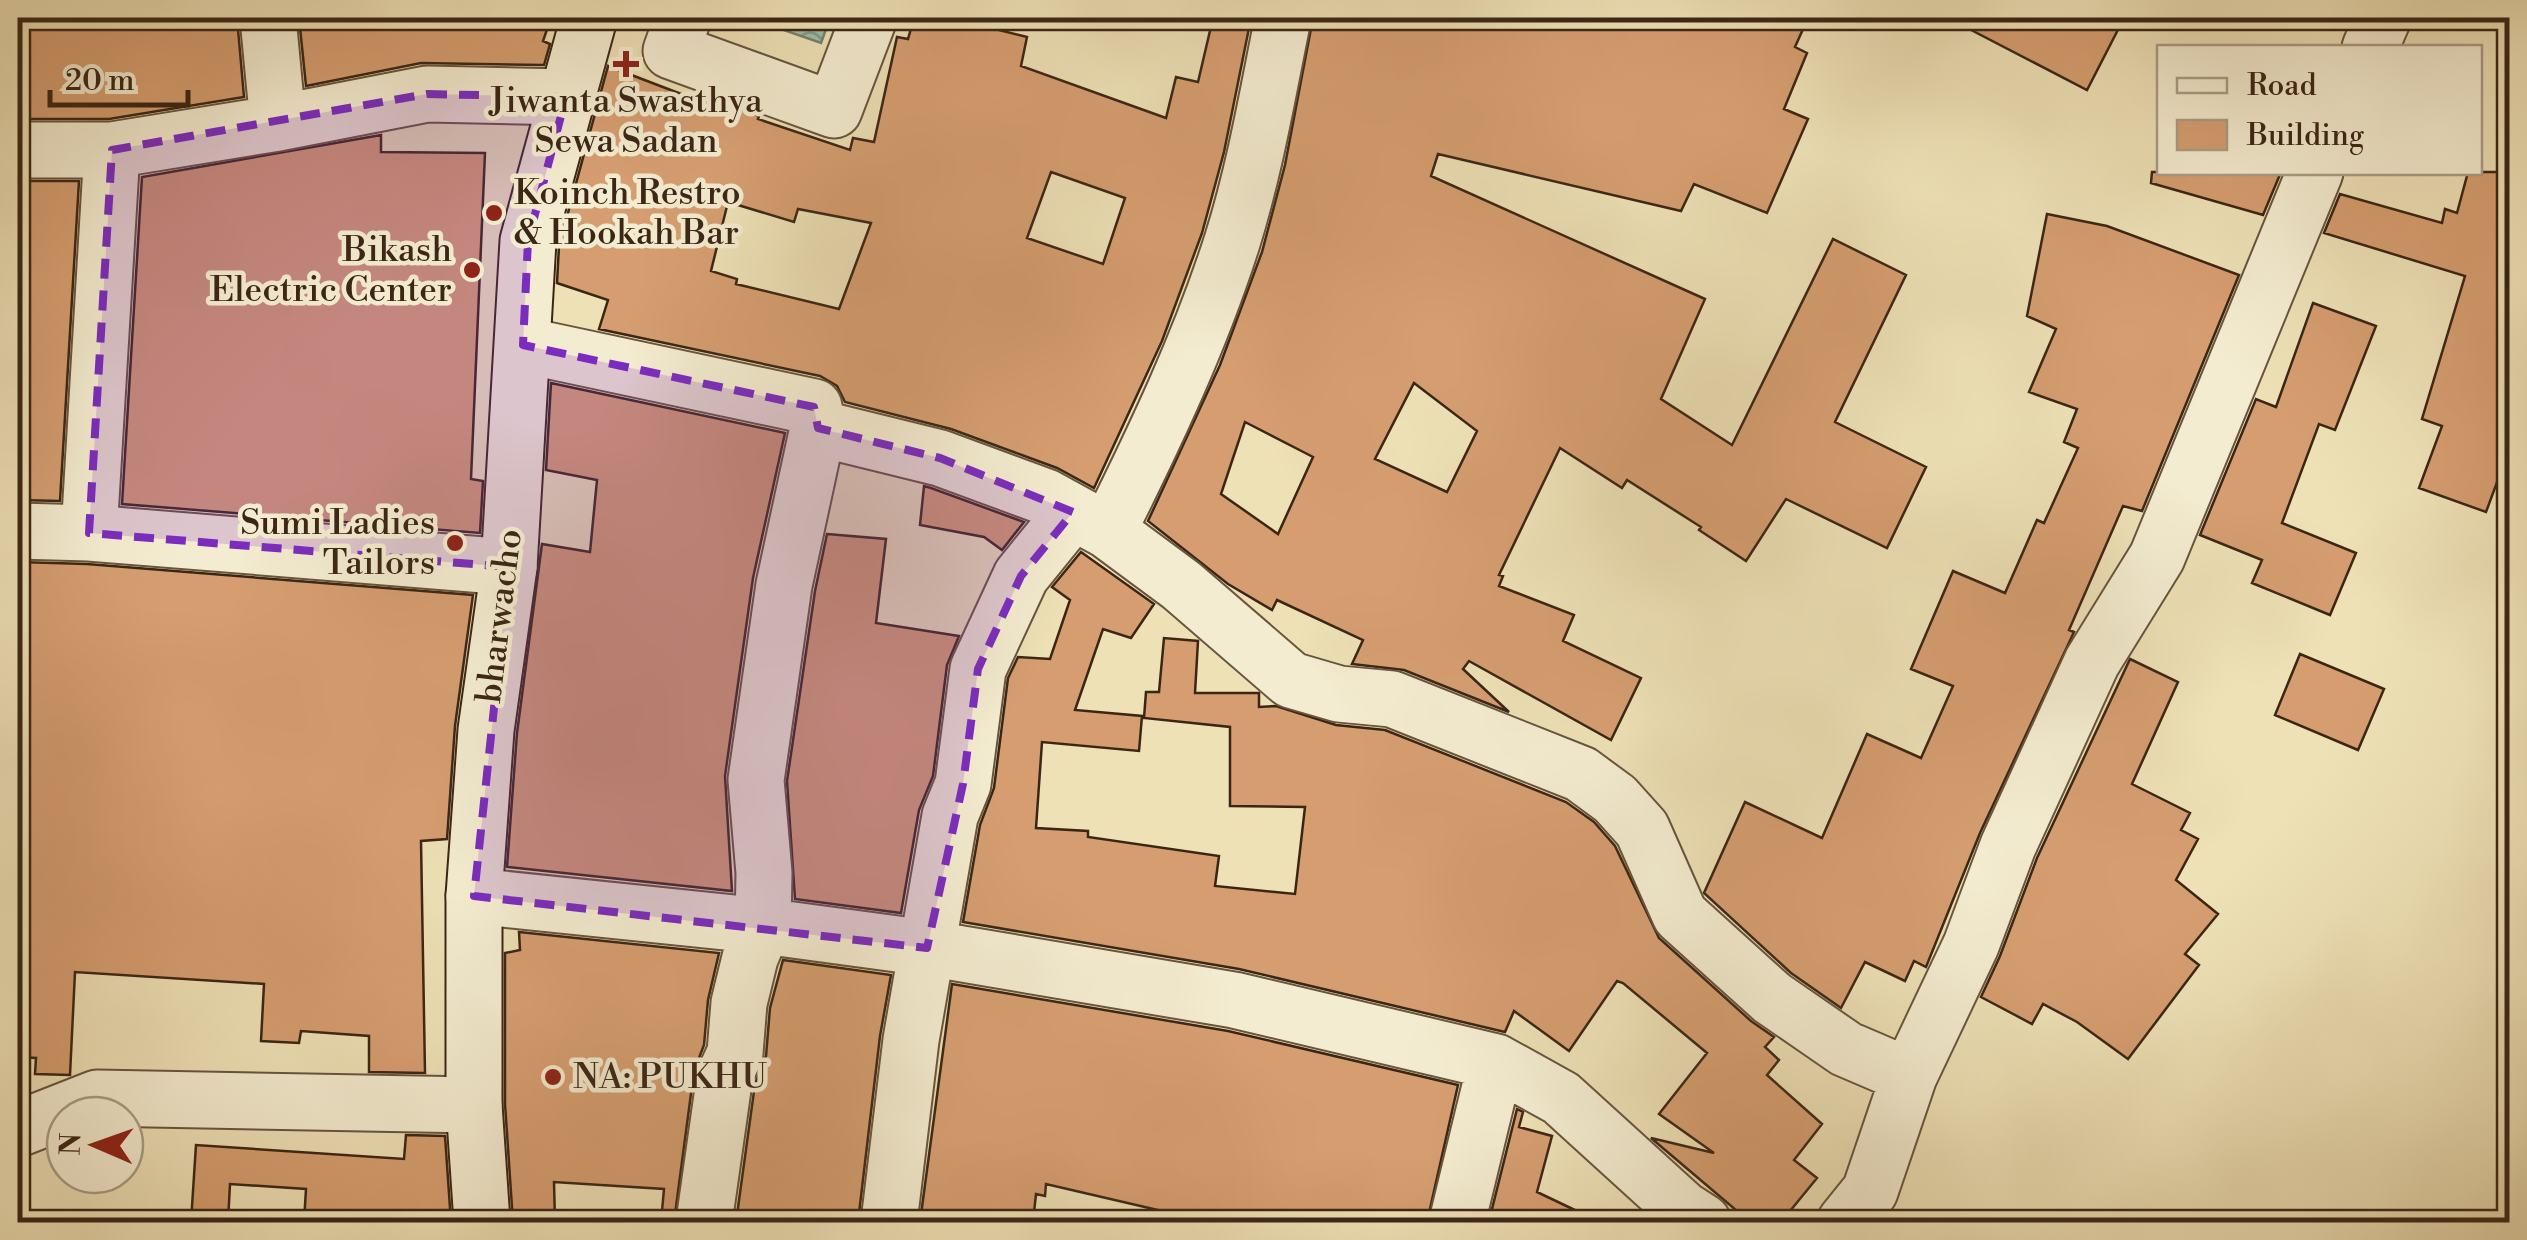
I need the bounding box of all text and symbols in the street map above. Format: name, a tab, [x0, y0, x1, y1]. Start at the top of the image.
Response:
scale bar	[50, 45, 188, 107]
legend	[2157, 45, 2482, 175]
marker: Jiwanta Swasthya Sewa Sadan	[615, 53, 637, 75]
text: 20 m	[65, 62, 134, 100]
text: Road	[2247, 67, 2317, 105]
place label: Jiwanta Swasthya Sewa Sadan	[487, 80, 763, 163]
text: Building	[2246, 117, 2365, 155]
place label: Koinch Restro & Hookah Bar	[514, 172, 741, 255]
marker: Koinch Restro & Hookah Bar	[483, 202, 505, 224]
place label: Bikash Electric Center	[210, 229, 452, 312]
marker: Bikash Electric Center	[461, 259, 483, 281]
place label: Sumi Ladies Tailors	[240, 502, 435, 585]
street label: bharwacho	[468, 527, 532, 705]
marker: Sumi Ladies Tailors	[444, 532, 466, 554]
place label: NA: PUKHU	[573, 1056, 767, 1099]
marker: NA: PUKHU	[542, 1066, 564, 1088]
north arrow	[45, 1095, 145, 1195]
text: N	[54, 1132, 89, 1156]

